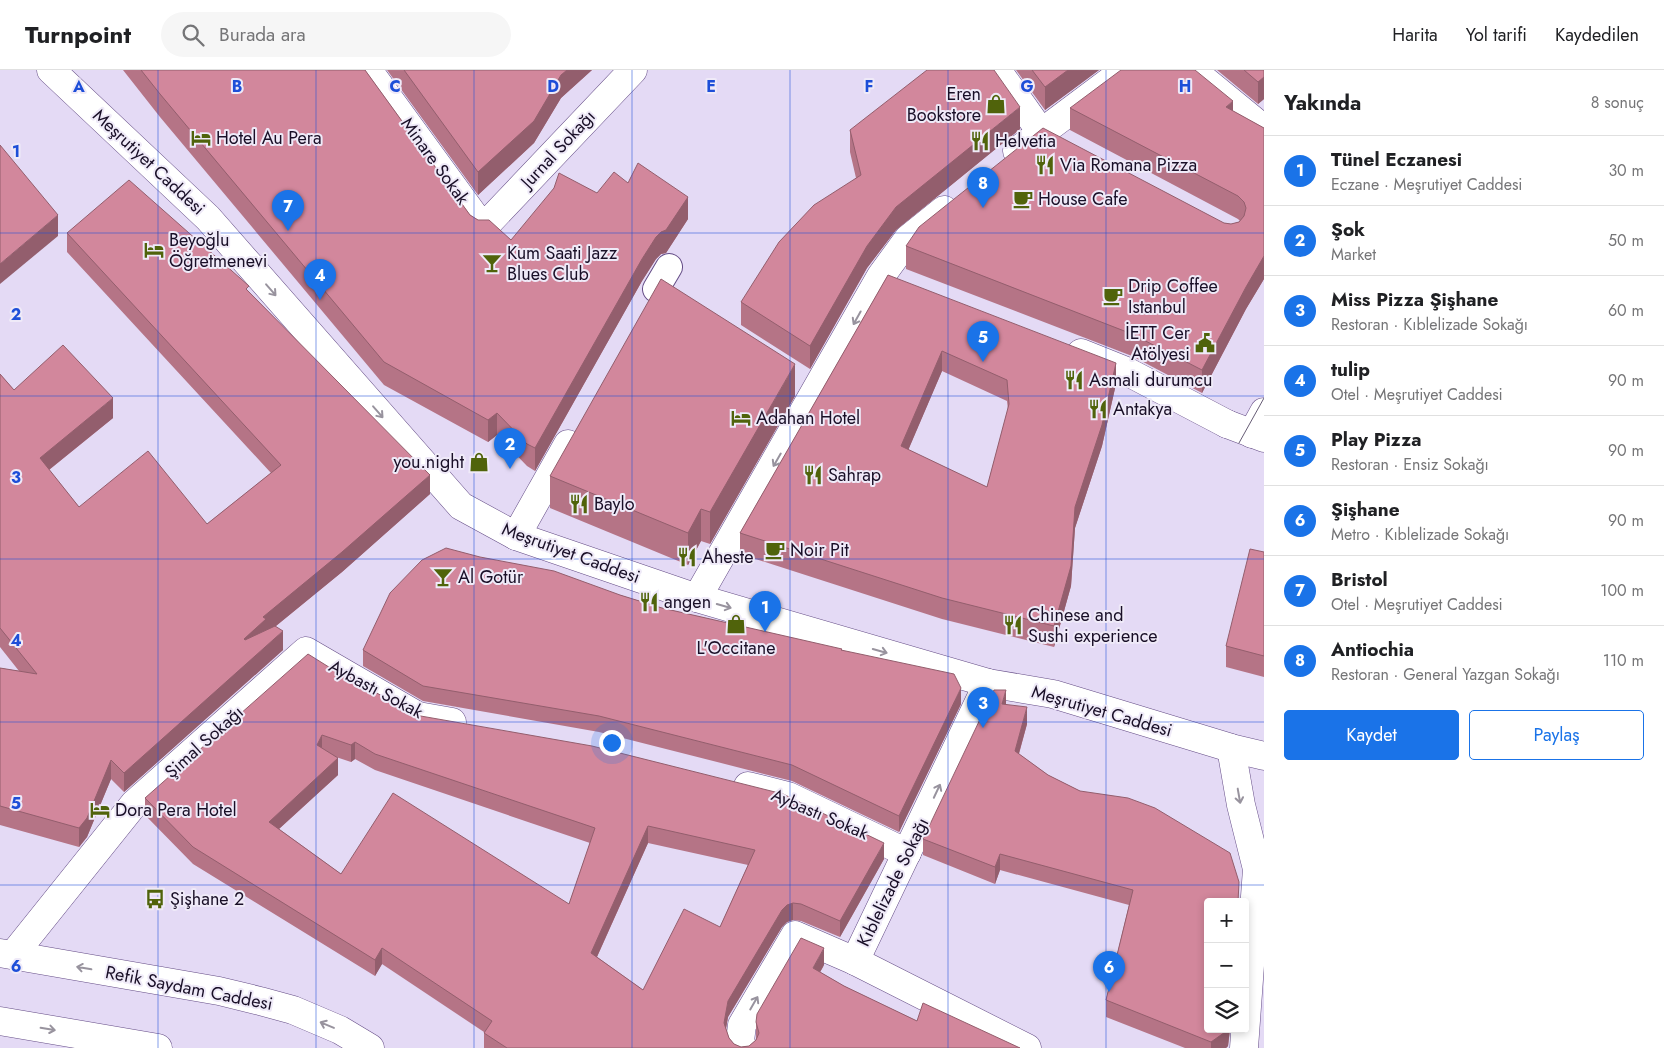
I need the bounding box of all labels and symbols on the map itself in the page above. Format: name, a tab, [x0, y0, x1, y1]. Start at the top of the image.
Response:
text: A	[72, 75, 85, 98]
text: B	[232, 75, 242, 98]
text: C	[389, 75, 401, 98]
text: D	[547, 75, 559, 98]
text: E	[706, 75, 716, 98]
text: F	[865, 75, 873, 98]
text: G	[1020, 75, 1034, 98]
text: H	[1179, 75, 1191, 98]
place label: Eren Bookstore	[907, 81, 981, 128]
shop icon: Eren Bookstore	[985, 93, 1007, 115]
street label: Meşrutiyet Caddesi	[87, 103, 211, 221]
street label: Jurnal Sokağı	[513, 104, 601, 195]
street label: Minare Sokak	[394, 112, 476, 210]
place label: Hotel Au Pera	[216, 125, 322, 151]
hotel icon: Hotel Au Pera	[190, 127, 212, 149]
place label: Helvetia	[995, 128, 1056, 154]
restaurant icon: Helvetia	[969, 130, 991, 152]
text: 1	[12, 140, 20, 163]
place label: Via Romana Pizza	[1060, 152, 1197, 178]
restaurant icon: Via Romana Pizza	[1034, 154, 1056, 176]
pin: 8	[967, 167, 999, 208]
place label: House Cafe	[1038, 186, 1127, 212]
cafe icon: House Cafe	[1012, 188, 1034, 210]
pin: 7	[272, 190, 304, 231]
place label: Beyoğlu Öğretmenevi	[169, 227, 267, 274]
hotel icon: Beyoğlu Öğretmenevi	[143, 239, 165, 261]
place label: Kum Saati Jazz Blues Club	[507, 240, 618, 287]
bar icon: Kum Saati Jazz Blues Club	[481, 252, 503, 274]
pin: 4	[304, 259, 336, 300]
place label: Drip Coffee Istanbul	[1128, 273, 1218, 320]
one-way arrow	[265, 283, 276, 296]
cafe icon: Drip Coffee Istanbul	[1102, 285, 1124, 307]
text: 2	[11, 303, 21, 326]
one-way arrow	[852, 311, 862, 325]
place label: İETT Cer Atölyesi	[1125, 320, 1191, 367]
pin: 5	[967, 321, 999, 362]
public building icon: İETT Cer Atölyesi	[1194, 332, 1216, 354]
place label: Asmali durumcu	[1089, 367, 1212, 393]
restaurant icon: Asmali durumcu	[1063, 369, 1085, 391]
place label: Antakya	[1113, 396, 1172, 422]
restaurant icon: Antakya	[1087, 398, 1109, 420]
one-way arrow	[373, 405, 384, 418]
place label: Adahan Hotel	[756, 405, 860, 431]
hotel icon: Adahan Hotel	[730, 407, 752, 429]
pin: 2	[494, 428, 526, 469]
place label: you.night	[394, 449, 465, 475]
shop icon: you.night	[468, 451, 490, 473]
one-way arrow	[772, 452, 782, 467]
place label: Sahrap	[828, 462, 881, 488]
restaurant icon: Sahrap	[802, 464, 824, 486]
text: 3	[11, 466, 21, 489]
place label: Baylo	[594, 491, 635, 517]
restaurant icon: Baylo	[568, 493, 590, 515]
street label: Meşrutiyet Caddesi	[498, 516, 644, 590]
place label: Noir Pit	[790, 537, 850, 563]
cafe icon: Noir Pit	[764, 539, 786, 561]
place label: Aheste	[702, 544, 753, 570]
restaurant icon: Aheste	[676, 546, 698, 568]
place label: Al Gotür	[458, 564, 524, 590]
bar icon: Al Gotür	[432, 566, 454, 588]
place label: angen	[664, 589, 711, 615]
restaurant icon: angen	[638, 591, 660, 613]
pin: 1	[749, 591, 781, 632]
one-way arrow	[716, 602, 732, 612]
place label: Chinese and Sushi experience	[1028, 602, 1158, 649]
shop icon: L'Occitane	[725, 613, 747, 635]
restaurant icon: Chinese and Sushi experience	[1002, 614, 1024, 636]
text: 4	[10, 629, 22, 652]
place label: L'Occitane	[697, 635, 775, 661]
one-way arrow	[872, 647, 888, 657]
street label: Aybastı Sokak	[324, 653, 428, 725]
street label: Meşrutiyet Caddesi	[1029, 679, 1175, 743]
pin: 3	[967, 687, 999, 728]
street label: Şimal Sokağı	[159, 700, 249, 784]
your location	[599, 730, 625, 756]
street label: Aybastı Sokak	[767, 782, 873, 846]
one-way arrow	[933, 784, 942, 799]
one-way arrow	[1235, 788, 1245, 804]
text: 5	[11, 792, 21, 815]
place label: Dora Pera Hotel	[115, 797, 237, 823]
hotel icon: Dora Pera Hotel	[89, 799, 111, 821]
street label: Kıblelizade Sokağı	[851, 813, 935, 951]
place label: Şişhane 2	[170, 886, 244, 912]
bus stop icon: Şişhane 2	[144, 888, 166, 910]
pin: 6	[1093, 951, 1125, 992]
text: 6	[11, 955, 21, 978]
street label: Refik Saydam Caddesi	[103, 959, 275, 1017]
one-way arrow	[77, 962, 93, 972]
one-way arrow	[750, 997, 760, 1011]
one-way arrow	[320, 1019, 335, 1029]
one-way arrow	[40, 1025, 56, 1035]

